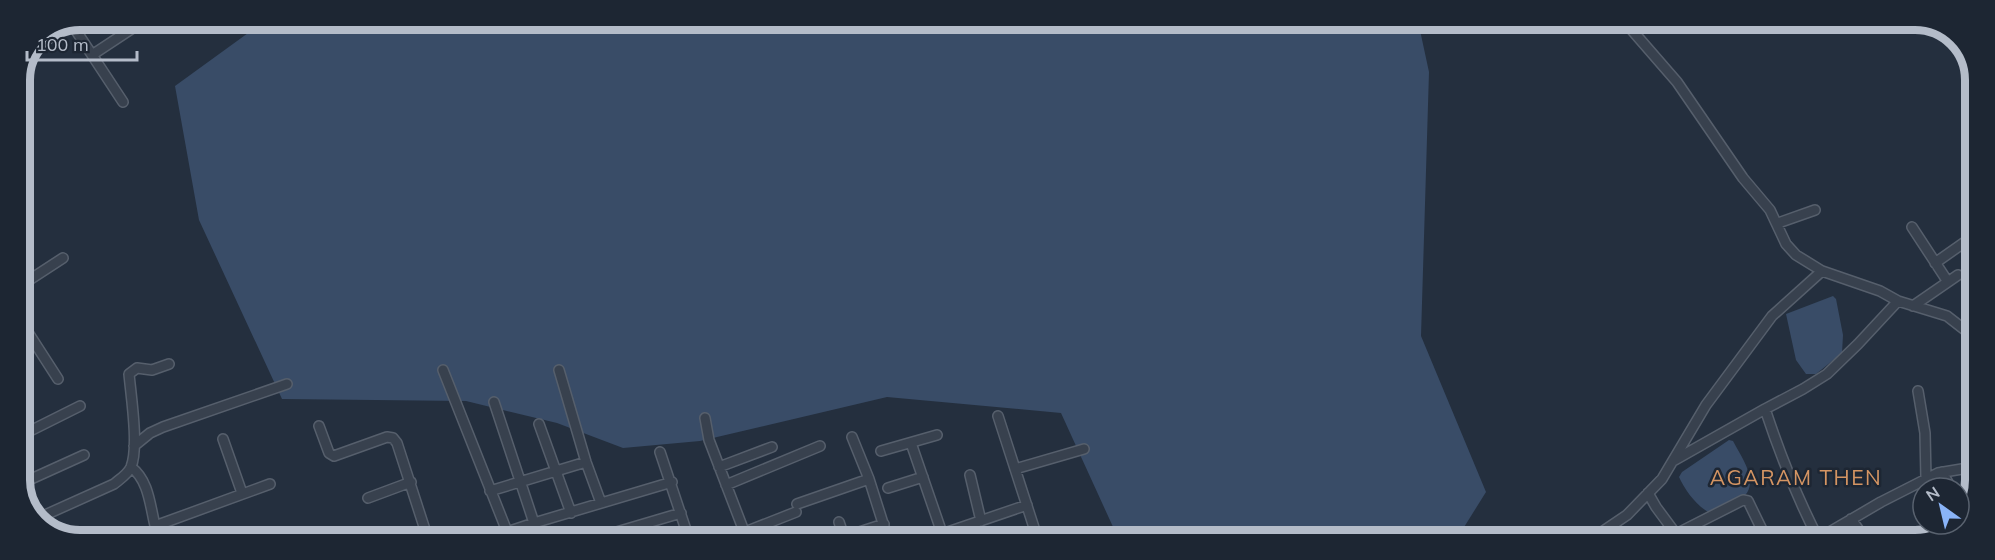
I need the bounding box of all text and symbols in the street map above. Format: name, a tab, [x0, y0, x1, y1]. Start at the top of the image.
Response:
scale bar	[27, 24, 136, 62]
text: 100 m	[36, 33, 89, 56]
district label: AGARAM THEN	[1710, 464, 1882, 490]
north arrow	[1911, 476, 1971, 536]
text: N	[1922, 482, 1943, 505]

